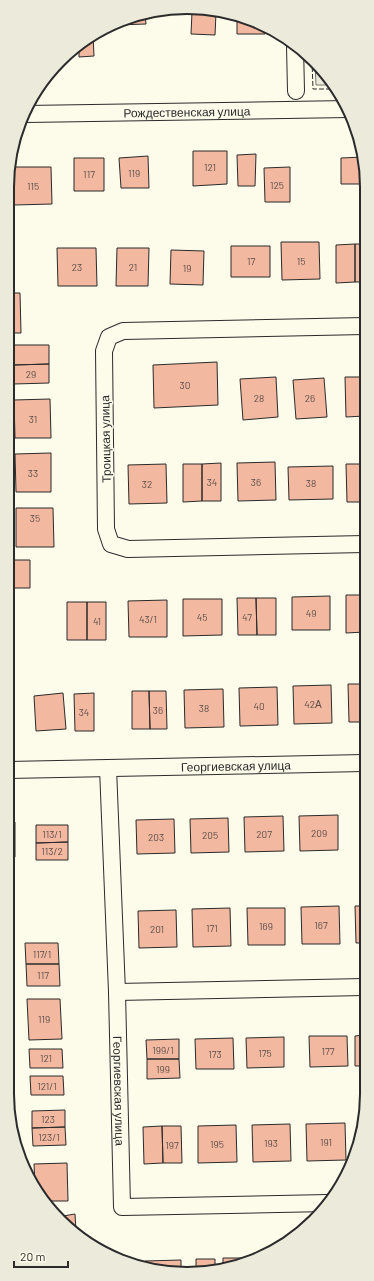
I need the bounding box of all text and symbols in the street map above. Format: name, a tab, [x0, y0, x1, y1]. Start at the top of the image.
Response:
street label: Рождественская улица	[123, 104, 251, 120]
house number: 121	[204, 161, 216, 173]
house number: 119	[128, 167, 140, 179]
house number: 117	[83, 168, 95, 180]
house number: 125	[270, 179, 284, 191]
house number: 115	[27, 180, 39, 192]
house number: 17	[247, 255, 255, 267]
house number: 15	[297, 255, 305, 267]
house number: 23	[72, 261, 82, 273]
house number: 21	[129, 261, 137, 273]
house number: 19	[183, 262, 191, 274]
house number: 29	[26, 368, 36, 380]
house number: 30	[180, 379, 190, 391]
house number: 28	[254, 392, 264, 404]
house number: 26	[305, 392, 315, 404]
street label: Троицкая улица	[97, 395, 114, 483]
house number: 31	[29, 413, 37, 425]
house number: 33	[28, 467, 38, 479]
house number: 34	[207, 476, 217, 488]
house number: 36	[251, 476, 261, 488]
house number: 38	[306, 477, 316, 489]
house number: 32	[142, 478, 152, 490]
house number: 35	[30, 512, 40, 524]
house number: 49	[306, 607, 316, 619]
house number: 45	[197, 611, 207, 623]
house number: 47	[242, 611, 252, 623]
house number: 43/1	[139, 613, 157, 625]
house number: 41	[93, 615, 101, 627]
house number: 42А	[304, 698, 322, 710]
house number: 40	[253, 700, 265, 712]
house number: 38	[199, 702, 209, 714]
house number: 36	[153, 704, 163, 716]
house number: 34	[79, 706, 89, 718]
street label: Георгиевская улица	[181, 757, 291, 774]
house number: 209	[311, 827, 327, 839]
house number: 113/1	[42, 828, 62, 840]
house number: 207	[256, 828, 272, 840]
house number: 205	[202, 829, 218, 841]
house number: 203	[148, 831, 164, 843]
house number: 113/2	[41, 845, 63, 857]
house number: 167	[314, 919, 328, 931]
house number: 169	[259, 920, 273, 932]
house number: 171	[206, 922, 218, 934]
house number: 201	[150, 923, 164, 935]
house number: 117/1	[33, 948, 51, 960]
house number: 117	[37, 969, 49, 981]
house number: 119	[38, 1013, 50, 1025]
street label: Георгиевская улица	[110, 1036, 128, 1146]
house number: 199/1	[152, 1044, 174, 1056]
house number: 177	[322, 1045, 335, 1057]
house number: 175	[258, 1047, 272, 1059]
house number: 173	[208, 1048, 222, 1060]
house number: 121	[40, 1052, 52, 1064]
house number: 199	[156, 1063, 170, 1075]
house number: 121/1	[37, 1080, 57, 1092]
house number: 123	[41, 1113, 55, 1125]
house number: 123/1	[38, 1131, 60, 1143]
house number: 191	[320, 1136, 332, 1148]
house number: 193	[264, 1137, 278, 1149]
house number: 195	[210, 1138, 224, 1150]
house number: 197	[165, 1139, 179, 1151]
scale bar	[14, 1243, 68, 1269]
text: 20 m	[20, 1249, 46, 1263]

